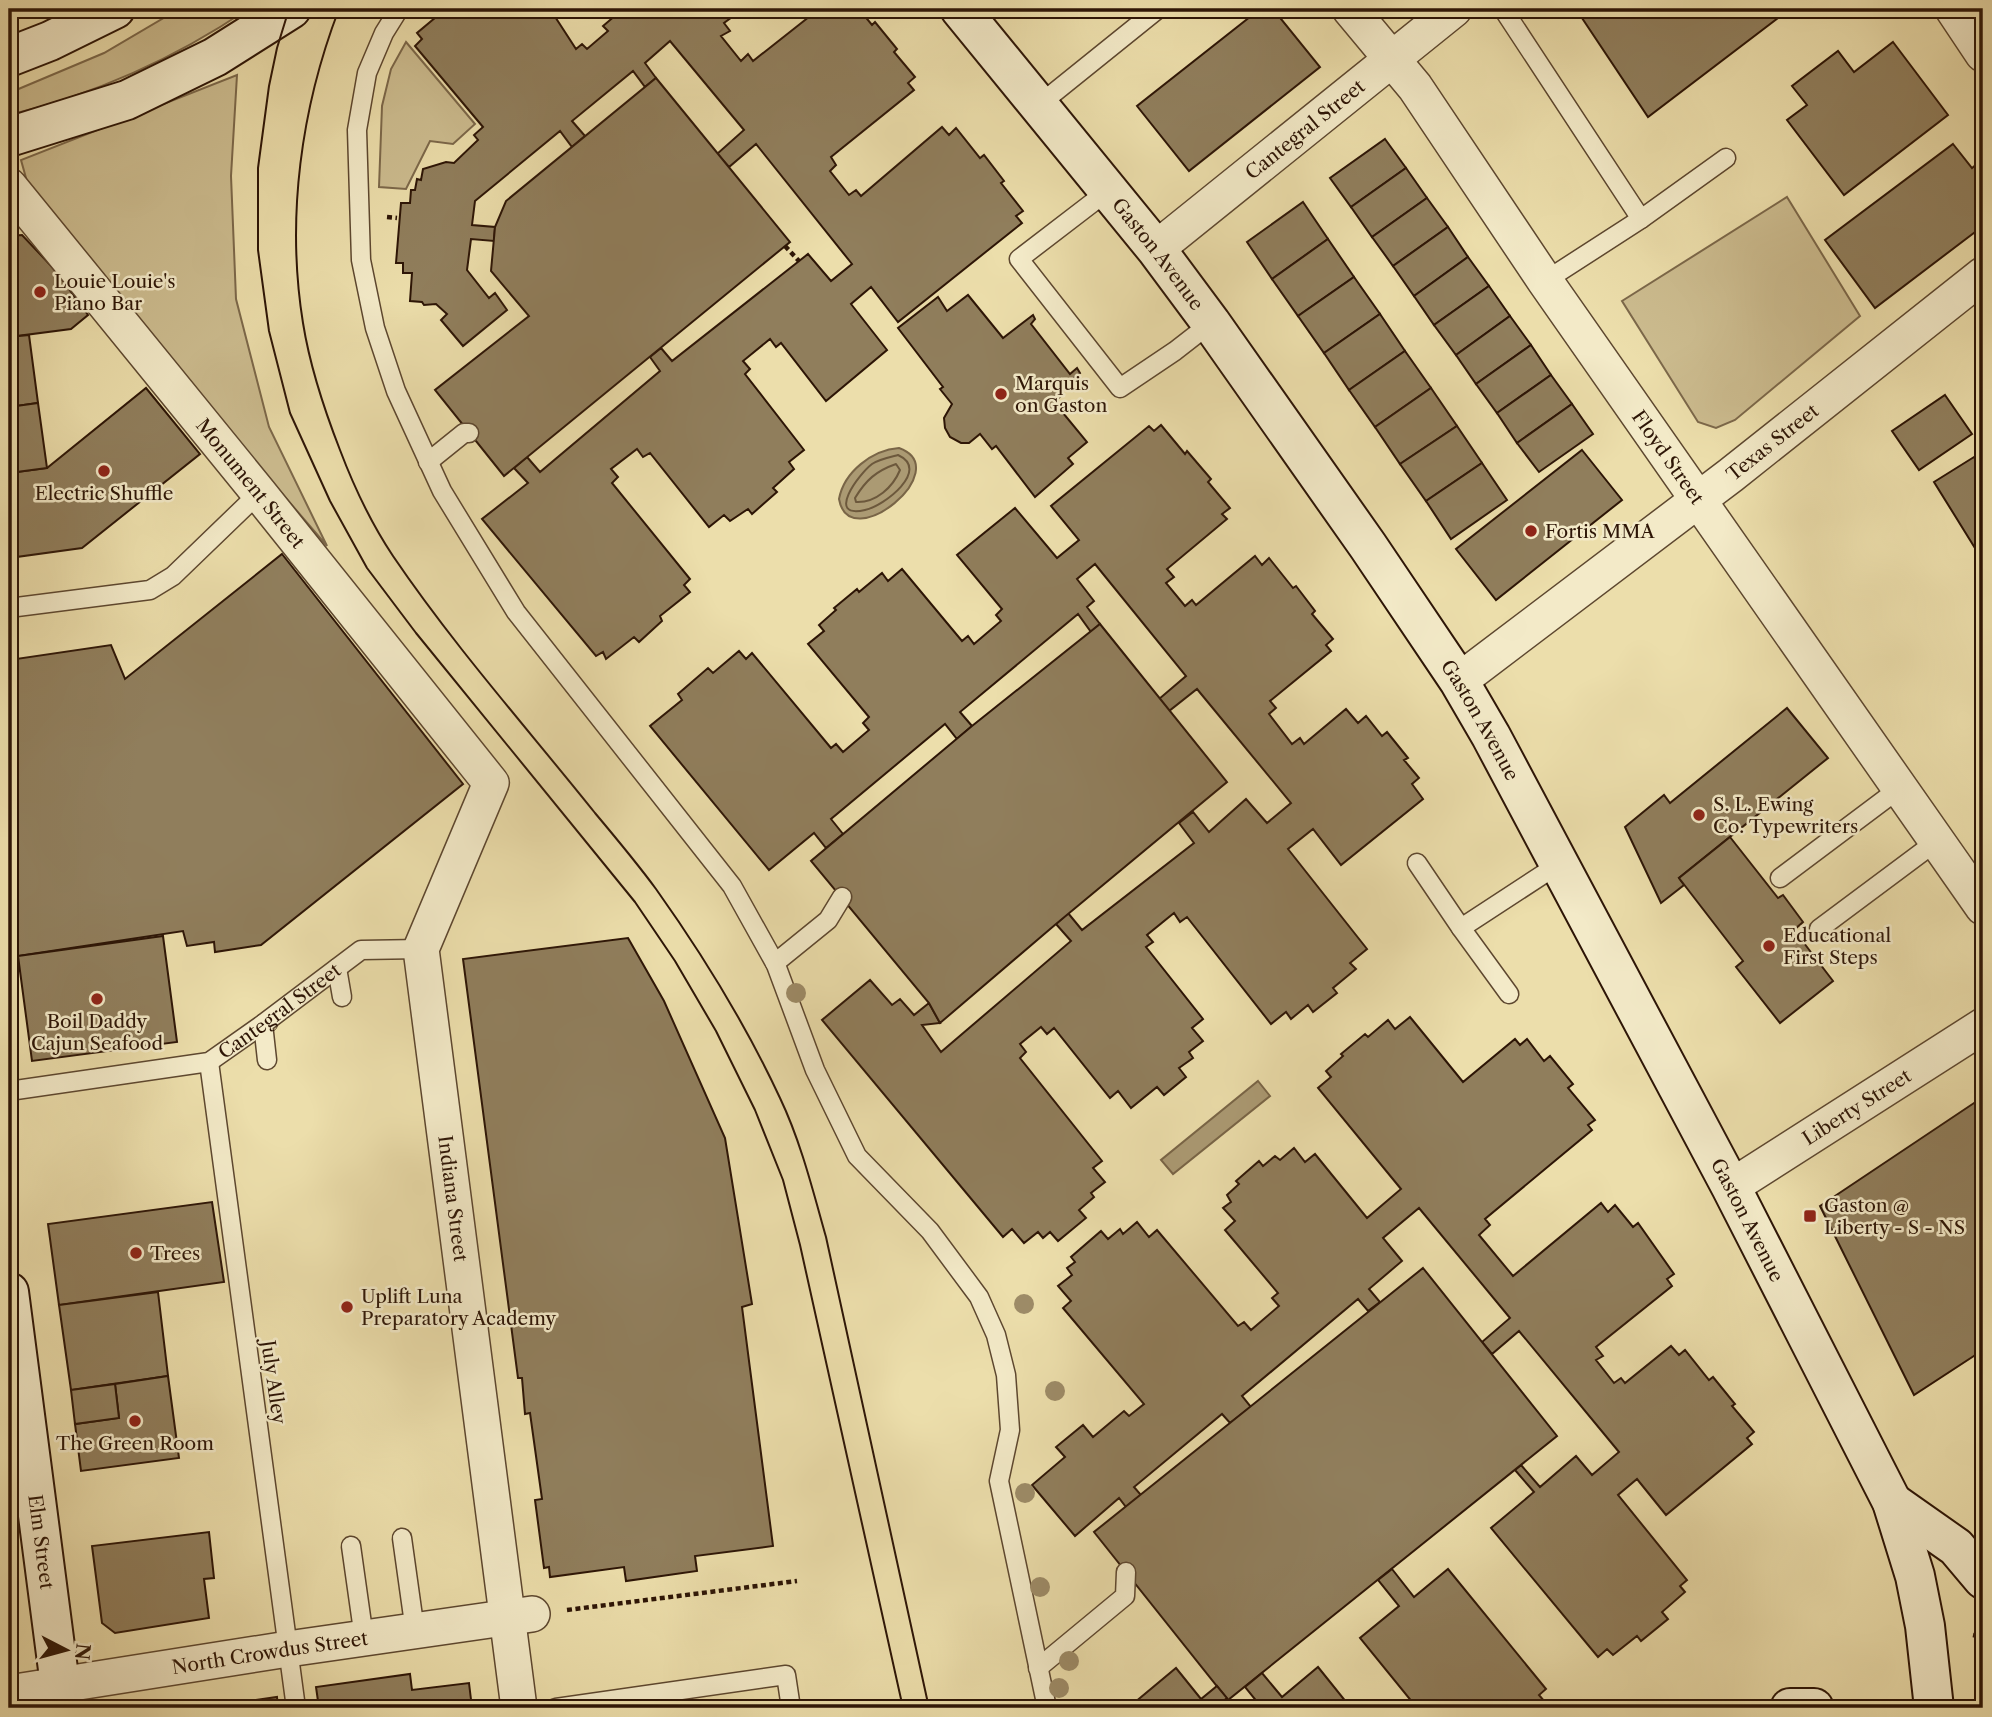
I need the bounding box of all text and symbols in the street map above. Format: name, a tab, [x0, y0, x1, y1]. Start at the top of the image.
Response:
street label: Cantegral Street	[1241, 74, 1370, 185]
street label: Gaston Avenue	[1107, 193, 1208, 315]
place label: Louie Louie's Piano Bar	[54, 270, 176, 315]
marker: Louie Louie's Piano Bar	[32, 284, 48, 300]
place label: Marquis on Gaston	[1015, 372, 1107, 417]
marker: Marquis on Gaston	[993, 386, 1009, 402]
street label: Texas Street	[1722, 399, 1823, 486]
street label: Floyd Street	[1627, 406, 1709, 509]
street label: Monument Street	[191, 414, 310, 553]
marker: Electric Shuffle	[96, 463, 112, 479]
place label: Electric Shuffle	[35, 482, 173, 505]
place label: Fortis MMA	[1545, 520, 1655, 543]
marker: Fortis MMA	[1523, 523, 1539, 539]
street label: Gaston Avenue	[1436, 655, 1524, 785]
place label: S. L. Ewing Co. Typewriters	[1713, 793, 1858, 838]
marker: S. L. Ewing Co. Typewriters	[1691, 807, 1707, 823]
place label: Educational First Steps	[1783, 924, 1891, 969]
marker: Educational First Steps	[1761, 938, 1777, 954]
street label: Cantegral Street	[214, 958, 346, 1064]
marker: Boil Daddy Cajun Seafood	[89, 991, 105, 1007]
place label: Boil Daddy Cajun Seafood	[31, 1010, 164, 1055]
street label: Liberty Street	[1798, 1064, 1916, 1150]
street label: Indiana Street	[433, 1134, 472, 1263]
street label: Gaston Avenue	[1706, 1155, 1788, 1286]
place label: Gaston @ Liberty - S - NS	[1824, 1194, 1965, 1239]
marker: Gaston @ Liberty - S - NS	[1802, 1208, 1818, 1224]
place label: Trees	[150, 1242, 200, 1265]
marker: Trees	[128, 1245, 144, 1261]
place label: Uplift Luna Preparatory Academy	[361, 1285, 556, 1330]
marker: Uplift Luna Preparatory Academy	[339, 1299, 355, 1315]
street label: July Alley	[256, 1336, 291, 1426]
marker: The Green Room	[127, 1413, 143, 1429]
place label: The Green Room	[56, 1432, 214, 1455]
street label: Elm Street	[23, 1493, 59, 1591]
north arrow	[32, 1616, 102, 1686]
street label: North Crowdus Street	[170, 1627, 370, 1679]
text: N	[70, 1642, 95, 1661]

